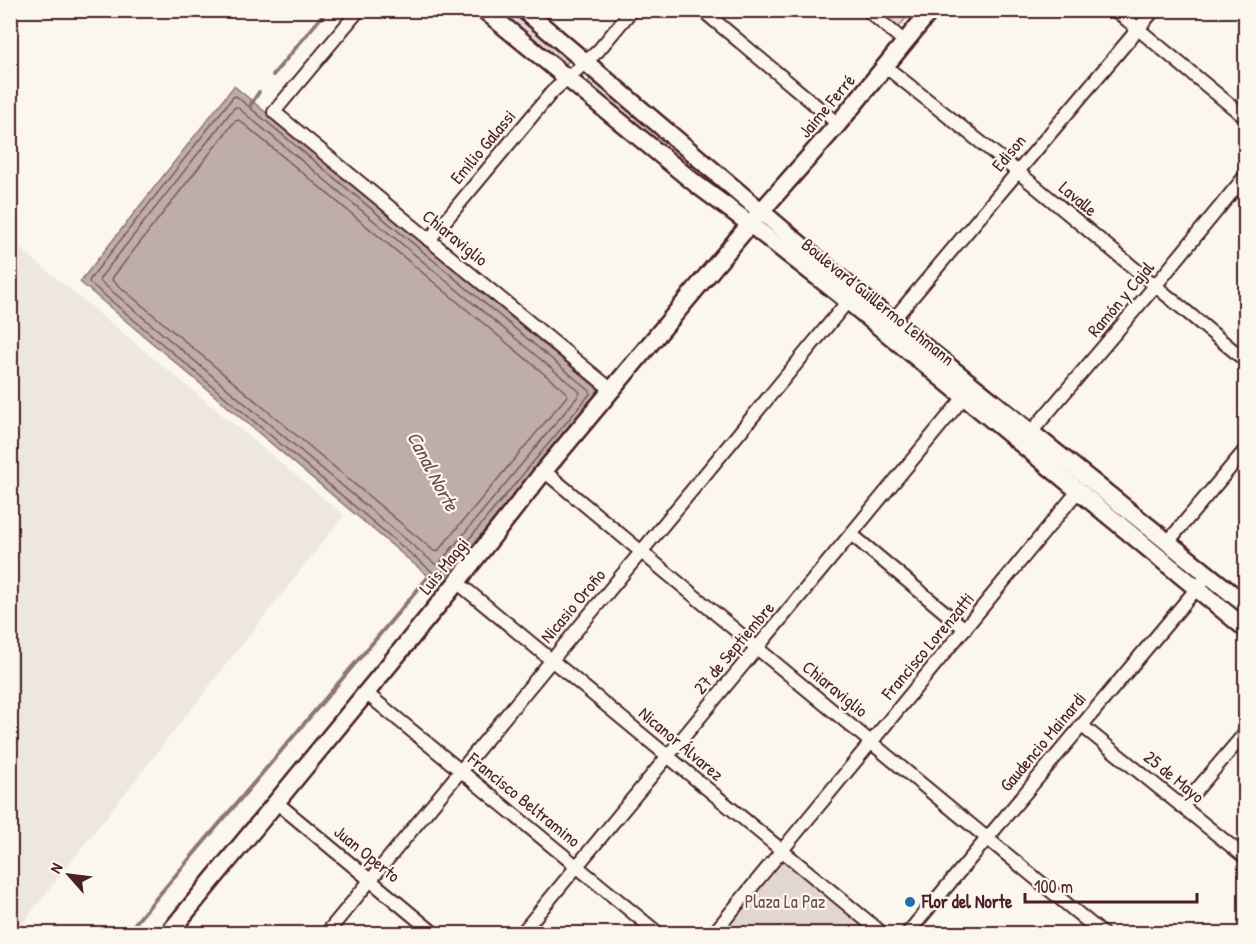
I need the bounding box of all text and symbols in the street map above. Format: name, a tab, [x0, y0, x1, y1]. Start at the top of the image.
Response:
street label: Jaime Ferré	[793, 68, 861, 143]
street label: Emilio Galassi	[444, 104, 521, 189]
street label: Edison	[986, 129, 1031, 177]
street label: Lavalle	[1054, 175, 1103, 222]
street label: Chiaraviglio	[417, 203, 493, 272]
street label: Boulevard Guillermo Lehmann	[797, 232, 960, 371]
street label: Ramón y Cajal	[1082, 255, 1160, 342]
water label: Canal Norte	[401, 426, 466, 516]
street label: Luis Maggi	[413, 532, 474, 600]
street label: Nicasio Oroño	[534, 563, 611, 648]
street label: Francisco Lorenzatti	[875, 587, 980, 705]
street label: 27 de Septiembre	[687, 596, 780, 699]
street label: Chiaraviglio	[797, 654, 873, 723]
street label: Gaudencio Mainardi	[994, 687, 1092, 797]
street label: Nicanor Álvarez	[634, 701, 729, 787]
street label: 25 de Mayo	[1139, 745, 1210, 809]
street label: Francisco Beltramino	[462, 746, 586, 853]
street label: Juan Operto	[329, 819, 406, 888]
north arrow	[39, 845, 99, 905]
text: N	[44, 859, 68, 877]
scale bar	[1025, 866, 1198, 904]
text: 100 m	[1034, 874, 1073, 899]
park label: Plaza La Paz	[745, 889, 826, 914]
place label: Flor del Norte	[921, 889, 1013, 914]
marker: Flor del Norte	[903, 895, 917, 909]

